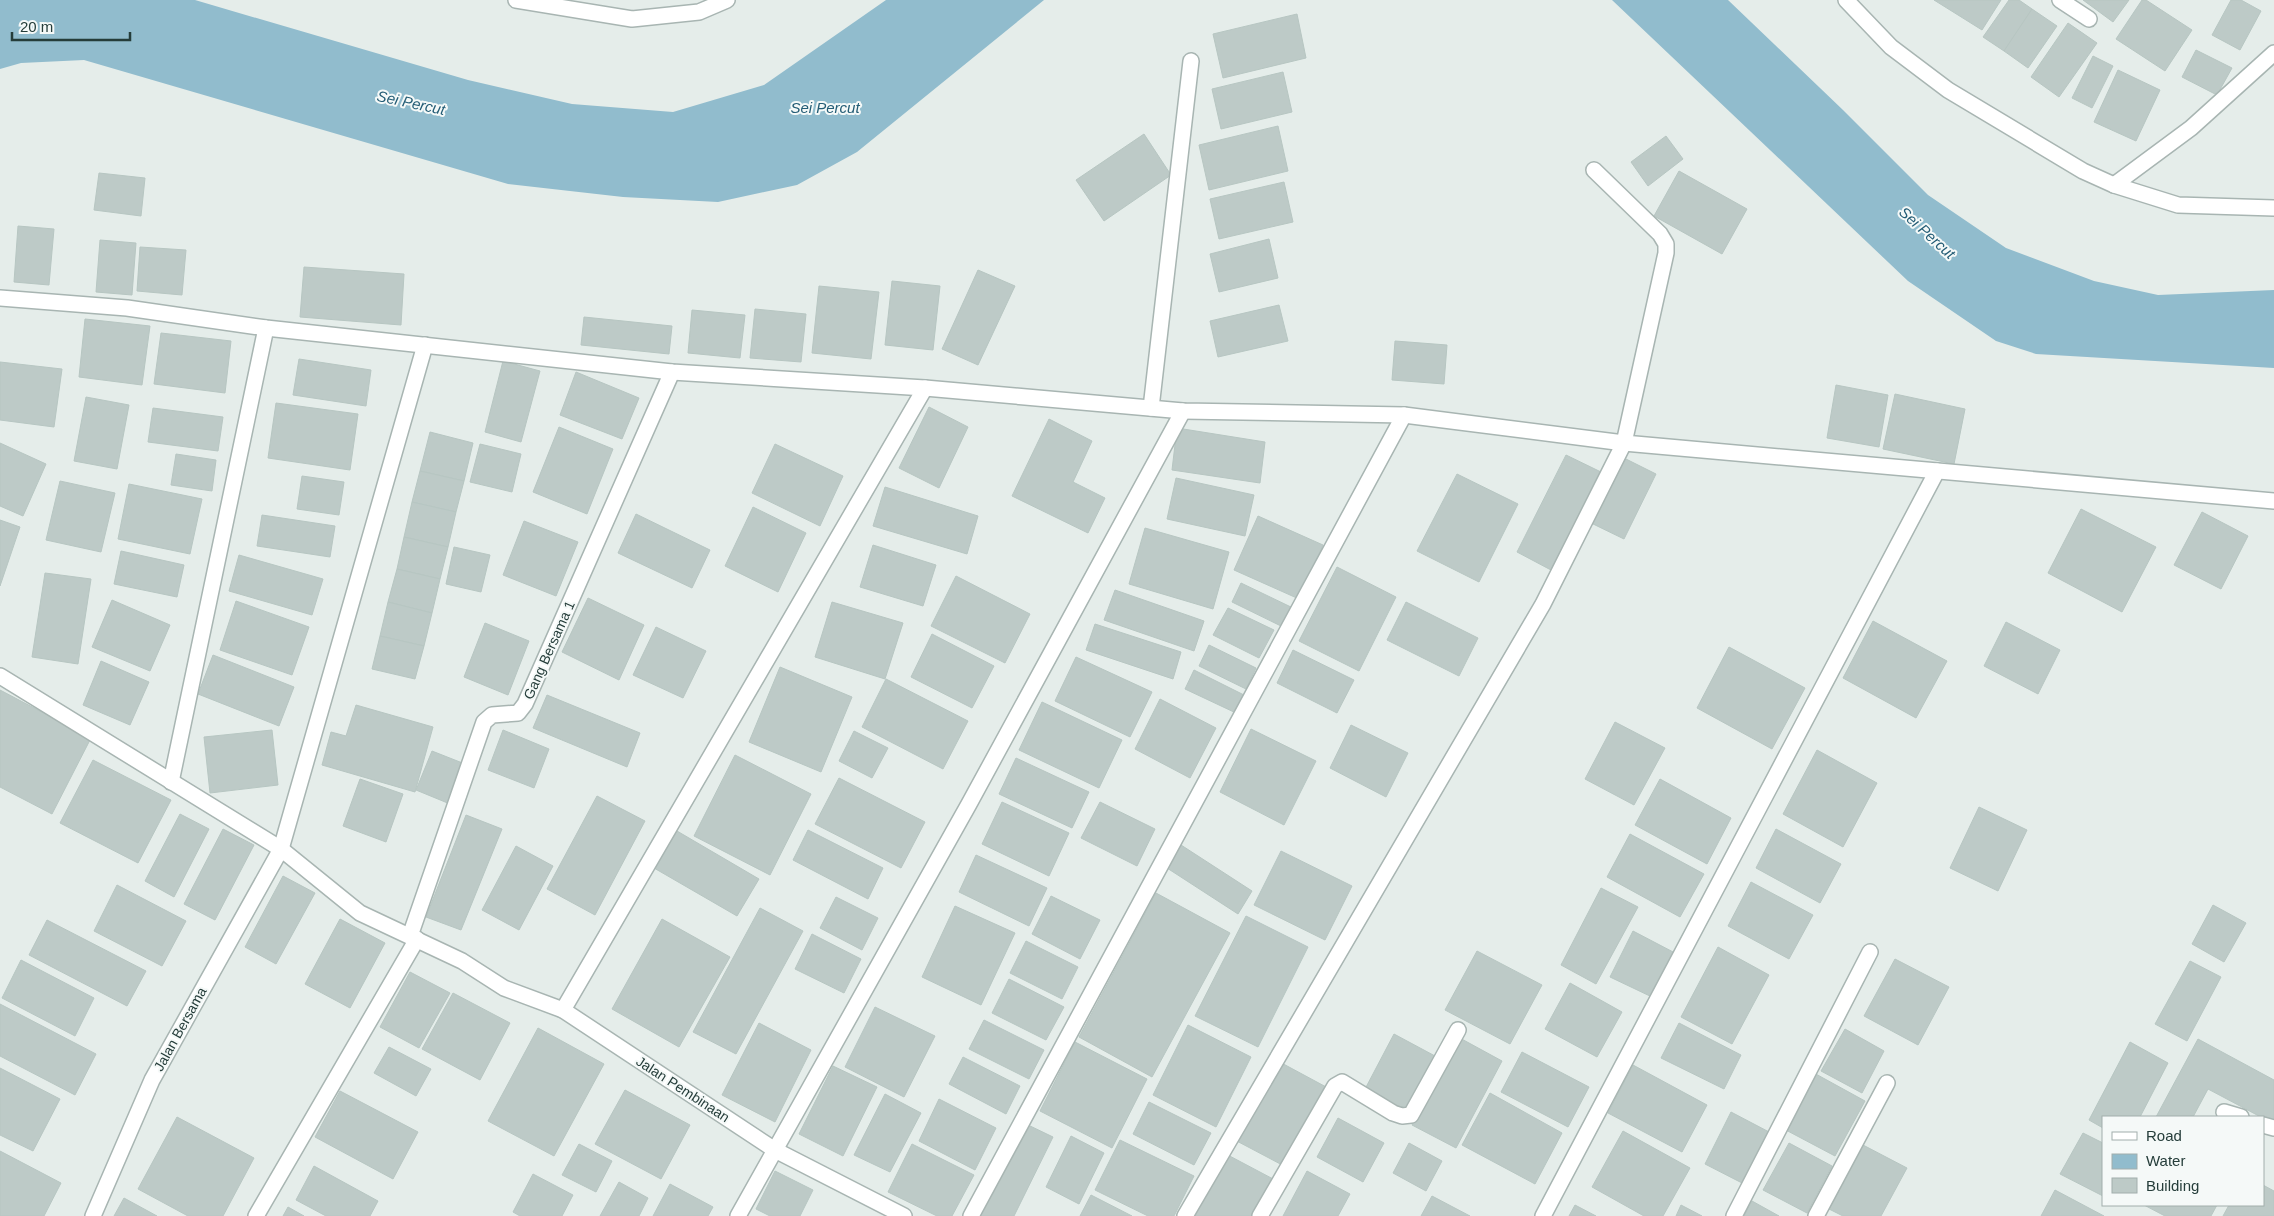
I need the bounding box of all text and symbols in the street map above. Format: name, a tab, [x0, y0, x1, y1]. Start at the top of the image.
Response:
scale bar	[12, 10, 130, 42]
text: 20 m	[20, 18, 53, 35]
water label: Sei Percut	[375, 87, 448, 118]
water label: Sei Percut	[790, 99, 860, 116]
water label: Sei Percut	[1896, 203, 1959, 263]
street label: Gang Bersama 1	[520, 598, 578, 702]
street label: Jalan Bersama	[150, 984, 210, 1074]
street label: Jalan Pembinaan	[633, 1053, 733, 1125]
legend	[2102, 1116, 2264, 1206]
text: Road	[2146, 1127, 2182, 1144]
text: Water	[2146, 1152, 2185, 1169]
text: Building	[2146, 1177, 2199, 1194]

